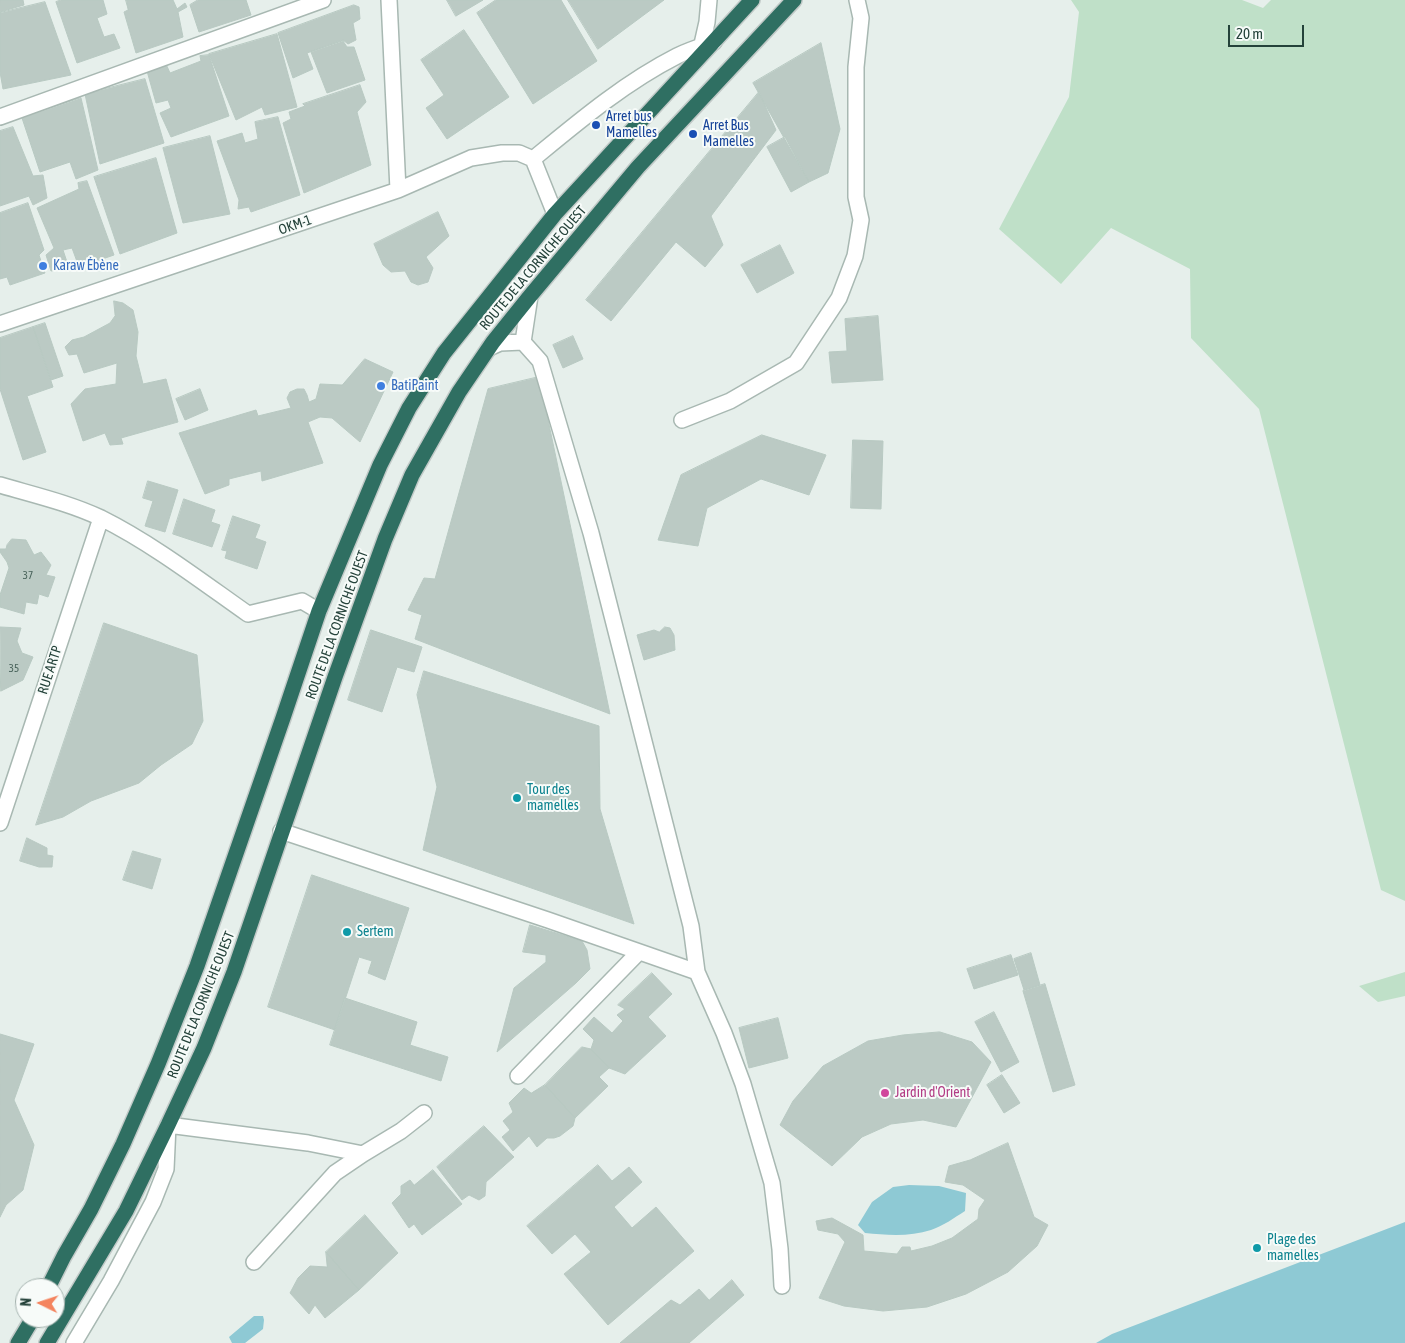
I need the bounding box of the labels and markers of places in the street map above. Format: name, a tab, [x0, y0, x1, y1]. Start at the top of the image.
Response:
place label: Arret bus Mamelles	[606, 109, 657, 142]
place label: Arret Bus Mamelles	[703, 118, 754, 150]
marker: Arret bus Mamelles	[590, 119, 602, 131]
marker: Arret Bus Mamelles	[687, 128, 699, 140]
place label: Karaw Ébène	[53, 258, 119, 274]
marker: Karaw Ébène	[37, 260, 49, 272]
place label: BatiPaint	[391, 378, 439, 394]
marker: BatiPaint	[375, 380, 387, 392]
place label: Tour des mamelles	[527, 782, 579, 814]
marker: Tour des mamelles	[511, 792, 523, 804]
place label: Sertem	[357, 924, 394, 940]
marker: Sertem	[341, 926, 353, 938]
place label: Jardin d'Orient	[895, 1085, 970, 1101]
marker: Jardin d'Orient	[879, 1087, 891, 1099]
place label: Plage des mamelles	[1267, 1232, 1319, 1264]
marker: Plage des mamelles	[1251, 1242, 1263, 1254]

